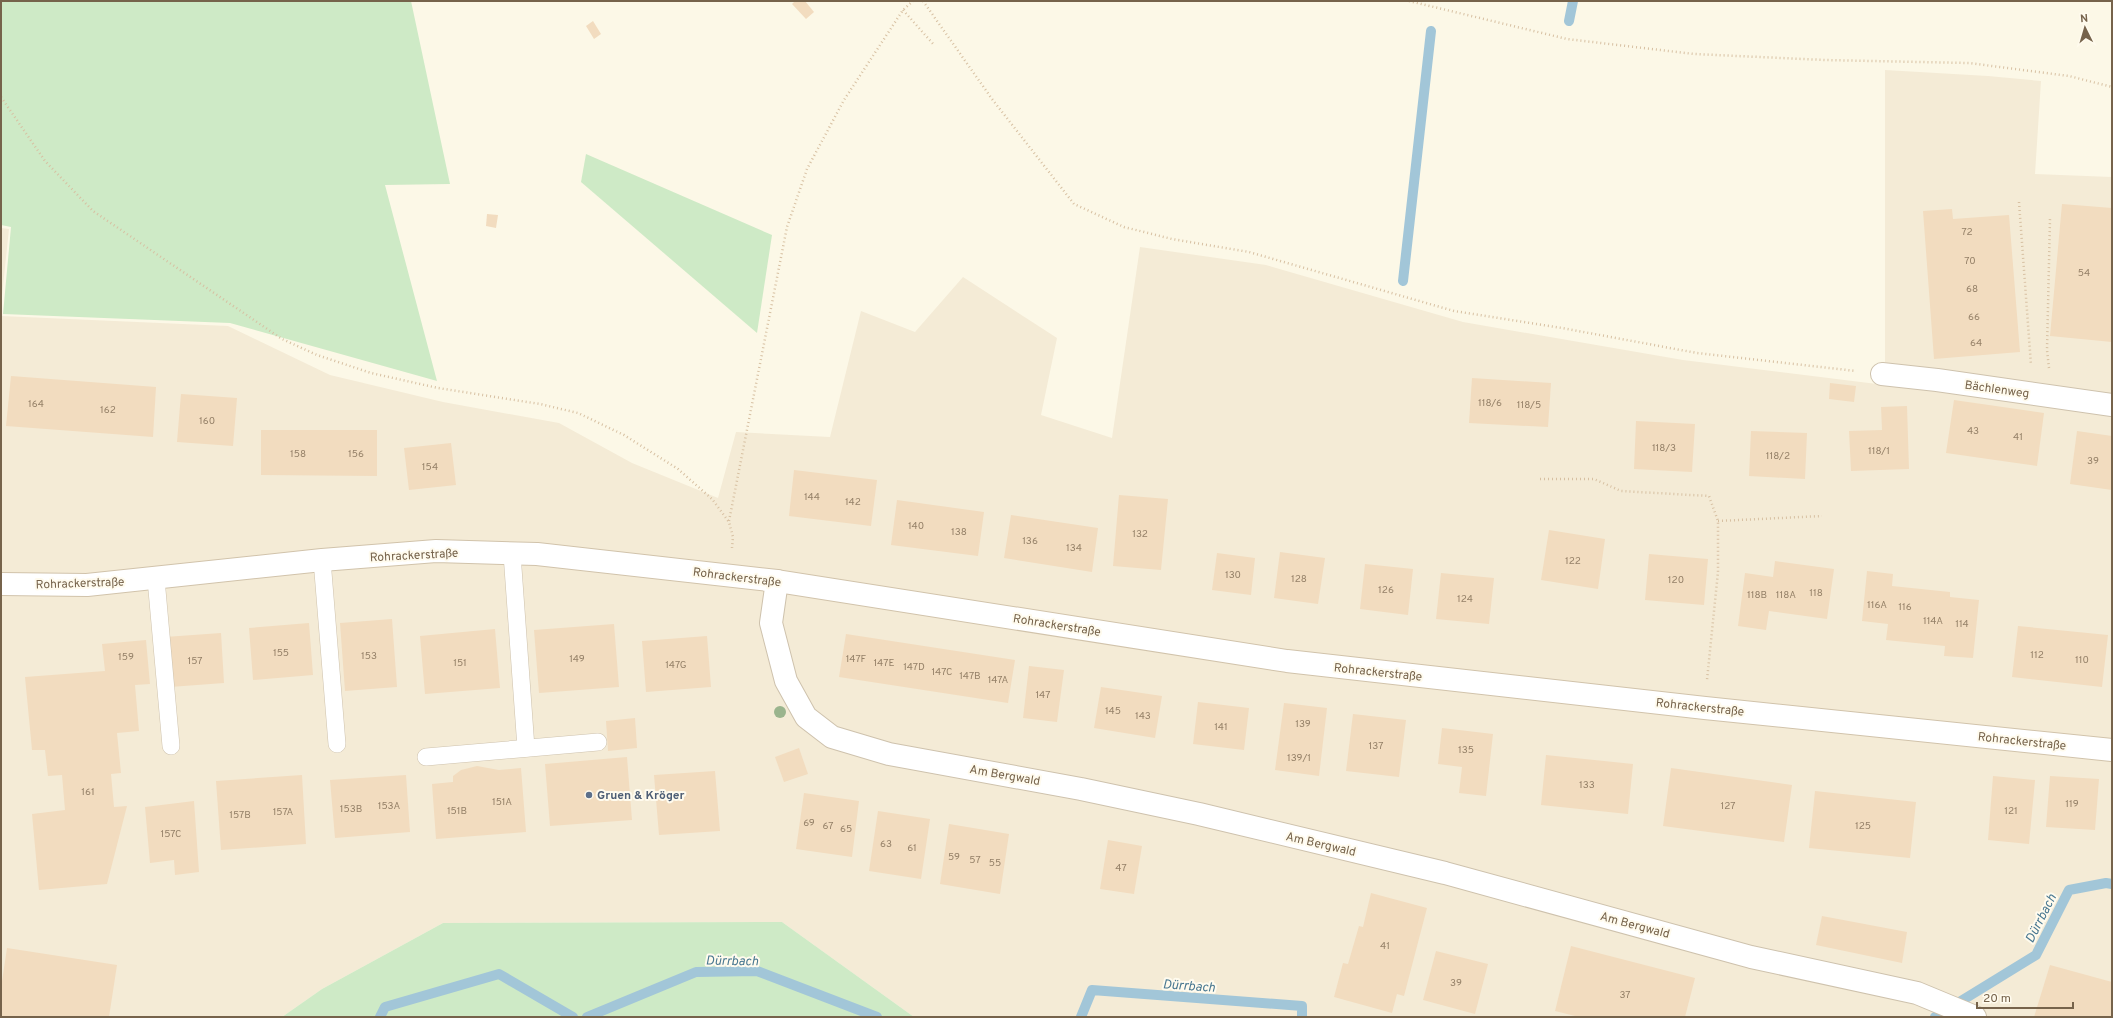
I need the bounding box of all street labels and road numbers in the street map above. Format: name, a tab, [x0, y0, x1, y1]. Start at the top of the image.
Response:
street label: Bächlenweg	[1963, 378, 2030, 402]
street label: Rohrackerstraße	[369, 546, 459, 566]
street label: Rohrackerstraße	[692, 565, 782, 591]
street label: Rohrackerstraße	[35, 574, 125, 594]
street label: Rohrackerstraße	[1012, 611, 1102, 641]
street label: Rohrackerstraße	[1333, 660, 1423, 686]
street label: Rohrackerstraße	[1655, 695, 1745, 721]
street label: Rohrackerstraße	[1977, 729, 2067, 755]
street label: Am Bergwald	[968, 762, 1041, 790]
street label: Am Bergwald	[1284, 829, 1357, 861]
street label: Am Bergwald	[1598, 909, 1671, 943]

